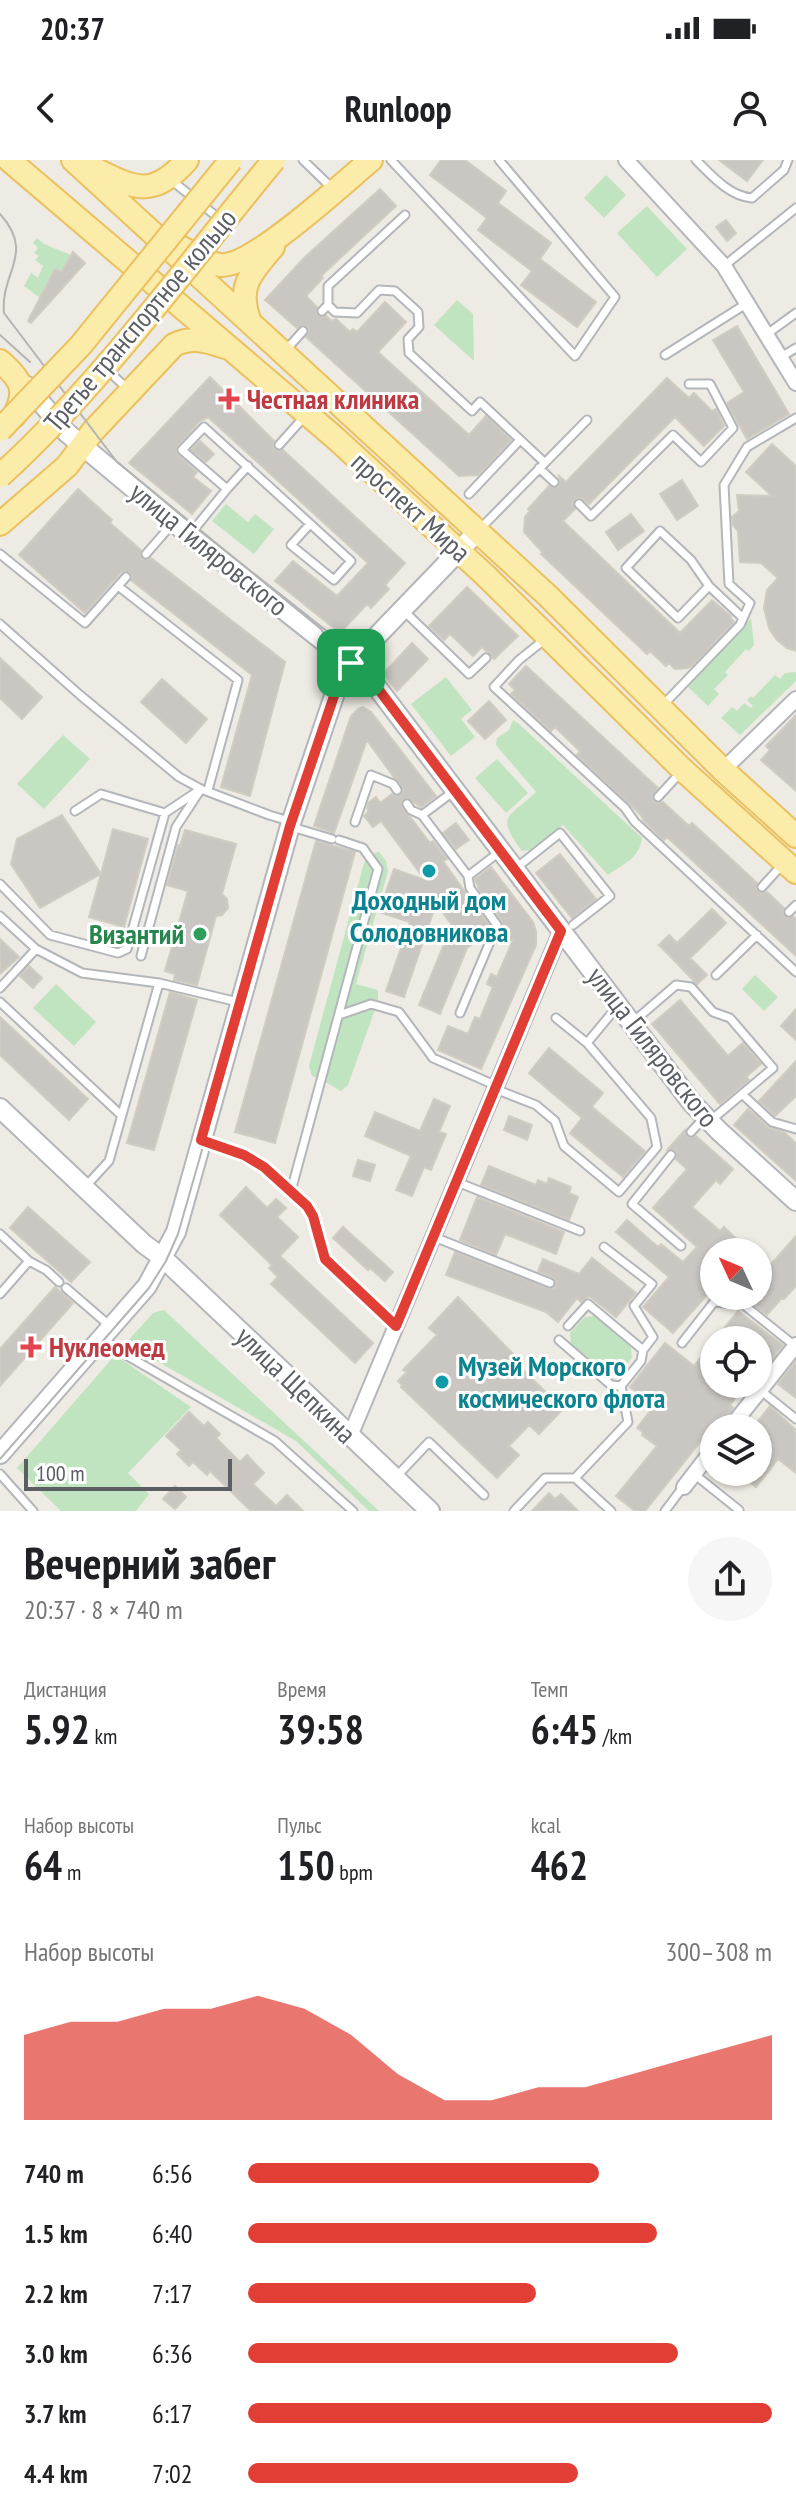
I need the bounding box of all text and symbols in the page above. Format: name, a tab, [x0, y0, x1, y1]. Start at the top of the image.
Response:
text: 20:37	[40, 9, 105, 48]
text: Runloop	[344, 85, 452, 132]
icon: back	[24, 86, 68, 130]
icon: person	[728, 86, 772, 130]
street label: Третье транспортное кольцо	[35, 200, 244, 439]
place label: Честная клиника	[247, 380, 419, 417]
marker: Честная клиника	[218, 388, 240, 410]
street label: проспект Мира	[344, 443, 479, 570]
street label: улица Гиляровского	[122, 473, 296, 624]
pin	[317, 629, 385, 697]
icon: arrive	[329, 641, 373, 685]
marker: Доходный дом Солодовникова	[420, 862, 438, 880]
place label: Доходный дом Солодовникова	[350, 881, 508, 950]
place label: Византий	[89, 915, 184, 952]
marker: Византий	[191, 925, 209, 943]
street label: улица Гиляровского	[579, 959, 728, 1134]
north arrow	[700, 1238, 772, 1310]
map controls	[700, 1238, 772, 1486]
street label: улица Щепкина	[228, 1318, 364, 1451]
button: locate	[700, 1326, 772, 1398]
place label: Нуклеомед	[49, 1328, 166, 1365]
marker: Нуклеомед	[20, 1336, 42, 1358]
place label: Музей Морского космического флота	[458, 1347, 665, 1416]
marker: Музей Морского космического флота	[433, 1373, 451, 1391]
button: layers	[700, 1414, 772, 1486]
scale bar	[24, 1455, 232, 1491]
text: 100 m	[36, 1459, 85, 1487]
text: Вечерний забег	[24, 1534, 275, 1591]
button: share	[688, 1537, 772, 1621]
text: 20:37 · 8 × 740 m	[24, 1593, 183, 1626]
text: Дистанция	[24, 1675, 106, 1703]
text: Время	[277, 1675, 326, 1703]
text: Темп	[531, 1675, 568, 1703]
text: 5.92	[24, 1703, 90, 1755]
text: 39:58	[277, 1703, 364, 1755]
text: 6:45	[531, 1703, 598, 1755]
text: km	[90, 1722, 117, 1750]
text: /km	[598, 1722, 632, 1750]
text: Набор высоты	[24, 1811, 134, 1839]
text: Пульс	[277, 1811, 322, 1839]
text: kcal	[531, 1811, 561, 1839]
text: 64	[24, 1839, 62, 1891]
text: 150	[277, 1839, 335, 1891]
text: 462	[531, 1839, 588, 1891]
text: m	[62, 1858, 81, 1886]
text: bpm	[335, 1858, 373, 1886]
text: Набор высоты	[24, 1935, 154, 1968]
text: 300–308 m	[666, 1935, 772, 1968]
text: 740 m	[24, 2157, 84, 2190]
text: 6:56	[152, 2157, 192, 2190]
text: 1.5 km	[24, 2217, 88, 2250]
text: 6:40	[152, 2217, 192, 2250]
text: 2.2 km	[24, 2277, 88, 2310]
text: 7:17	[152, 2277, 192, 2310]
text: 3.0 km	[24, 2337, 88, 2370]
text: 6:36	[152, 2337, 192, 2370]
text: 3.7 km	[24, 2397, 87, 2430]
text: 6:17	[152, 2397, 192, 2430]
text: 4.4 km	[24, 2457, 88, 2490]
text: 7:02	[152, 2457, 192, 2490]

